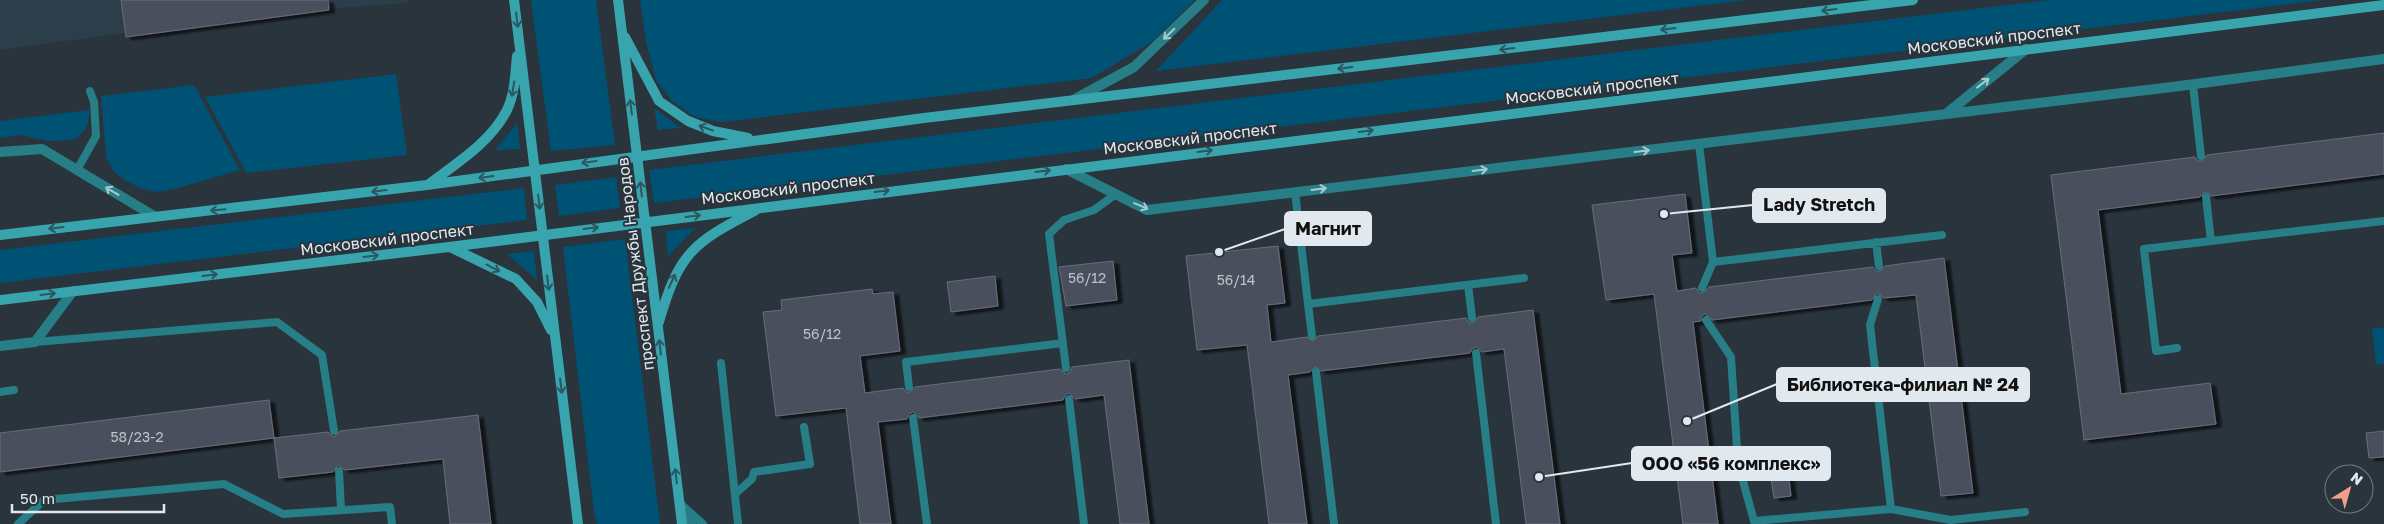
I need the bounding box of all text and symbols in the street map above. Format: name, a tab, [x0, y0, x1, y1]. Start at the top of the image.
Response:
one-way arrow	[1822, 5, 1838, 15]
one-way arrow	[512, 12, 522, 28]
street label: Московский проспект	[1906, 17, 2082, 59]
one-way arrow	[1660, 24, 1676, 34]
one-way arrow	[1163, 28, 1175, 40]
one-way arrow	[1499, 44, 1515, 54]
one-way arrow	[1338, 63, 1354, 73]
street label: Московский проспект	[1504, 67, 1680, 109]
one-way arrow	[1976, 77, 1989, 88]
one-way arrow	[508, 80, 518, 96]
one-way arrow	[626, 100, 636, 116]
street label: Московский проспект	[1102, 117, 1278, 159]
one-way arrow	[699, 123, 715, 132]
one-way arrow	[1358, 126, 1374, 136]
one-way arrow	[1196, 146, 1212, 156]
one-way arrow	[1633, 146, 1649, 156]
street label: проспект Дружбы Народов	[612, 156, 658, 372]
one-way arrow	[581, 158, 597, 168]
one-way arrow	[1472, 165, 1488, 175]
one-way arrow	[1035, 166, 1051, 176]
street label: Московский проспект	[700, 167, 876, 209]
one-way arrow	[479, 172, 495, 182]
one-way arrow	[636, 181, 646, 197]
one-way arrow	[1311, 184, 1327, 194]
one-way arrow	[106, 185, 120, 195]
one-way arrow	[371, 186, 387, 196]
one-way arrow	[874, 186, 890, 196]
callout: Lady Stretch	[1753, 189, 1885, 222]
text: Lady Stretch	[1763, 193, 1875, 215]
one-way arrow	[534, 194, 544, 210]
one-way arrow	[1133, 202, 1148, 211]
one-way arrow	[210, 205, 226, 215]
one-way arrow	[685, 210, 701, 220]
callout: Магнит	[1285, 212, 1371, 245]
text: Магнит	[1295, 217, 1361, 239]
street label: Московский проспект	[299, 218, 475, 260]
one-way arrow	[49, 223, 65, 233]
one-way arrow	[583, 223, 599, 233]
one-way arrow	[363, 251, 379, 261]
one-way arrow	[486, 263, 500, 273]
house number: 56/12	[1068, 269, 1106, 286]
one-way arrow	[201, 270, 217, 280]
house number: 56/14	[1217, 271, 1255, 288]
one-way arrow	[668, 274, 678, 289]
one-way arrow	[543, 275, 553, 291]
one-way arrow	[40, 289, 56, 299]
house number: 56/12	[803, 325, 841, 342]
one-way arrow	[655, 339, 665, 355]
callout: Библиотека-филиал № 24	[1777, 368, 2029, 401]
text: Библиотека-филиал № 24	[1787, 373, 2019, 395]
one-way arrow	[556, 378, 566, 394]
house number: 58/23-2	[110, 428, 164, 445]
callout: ООО «56 комплекс»	[1632, 447, 1830, 480]
text: ООО «56 комплекс»	[1642, 452, 1821, 474]
north arrow	[2324, 464, 2374, 514]
one-way arrow	[671, 468, 681, 484]
text: N	[2348, 468, 2366, 488]
scale bar	[12, 482, 165, 514]
text: 50 m	[20, 489, 55, 507]

